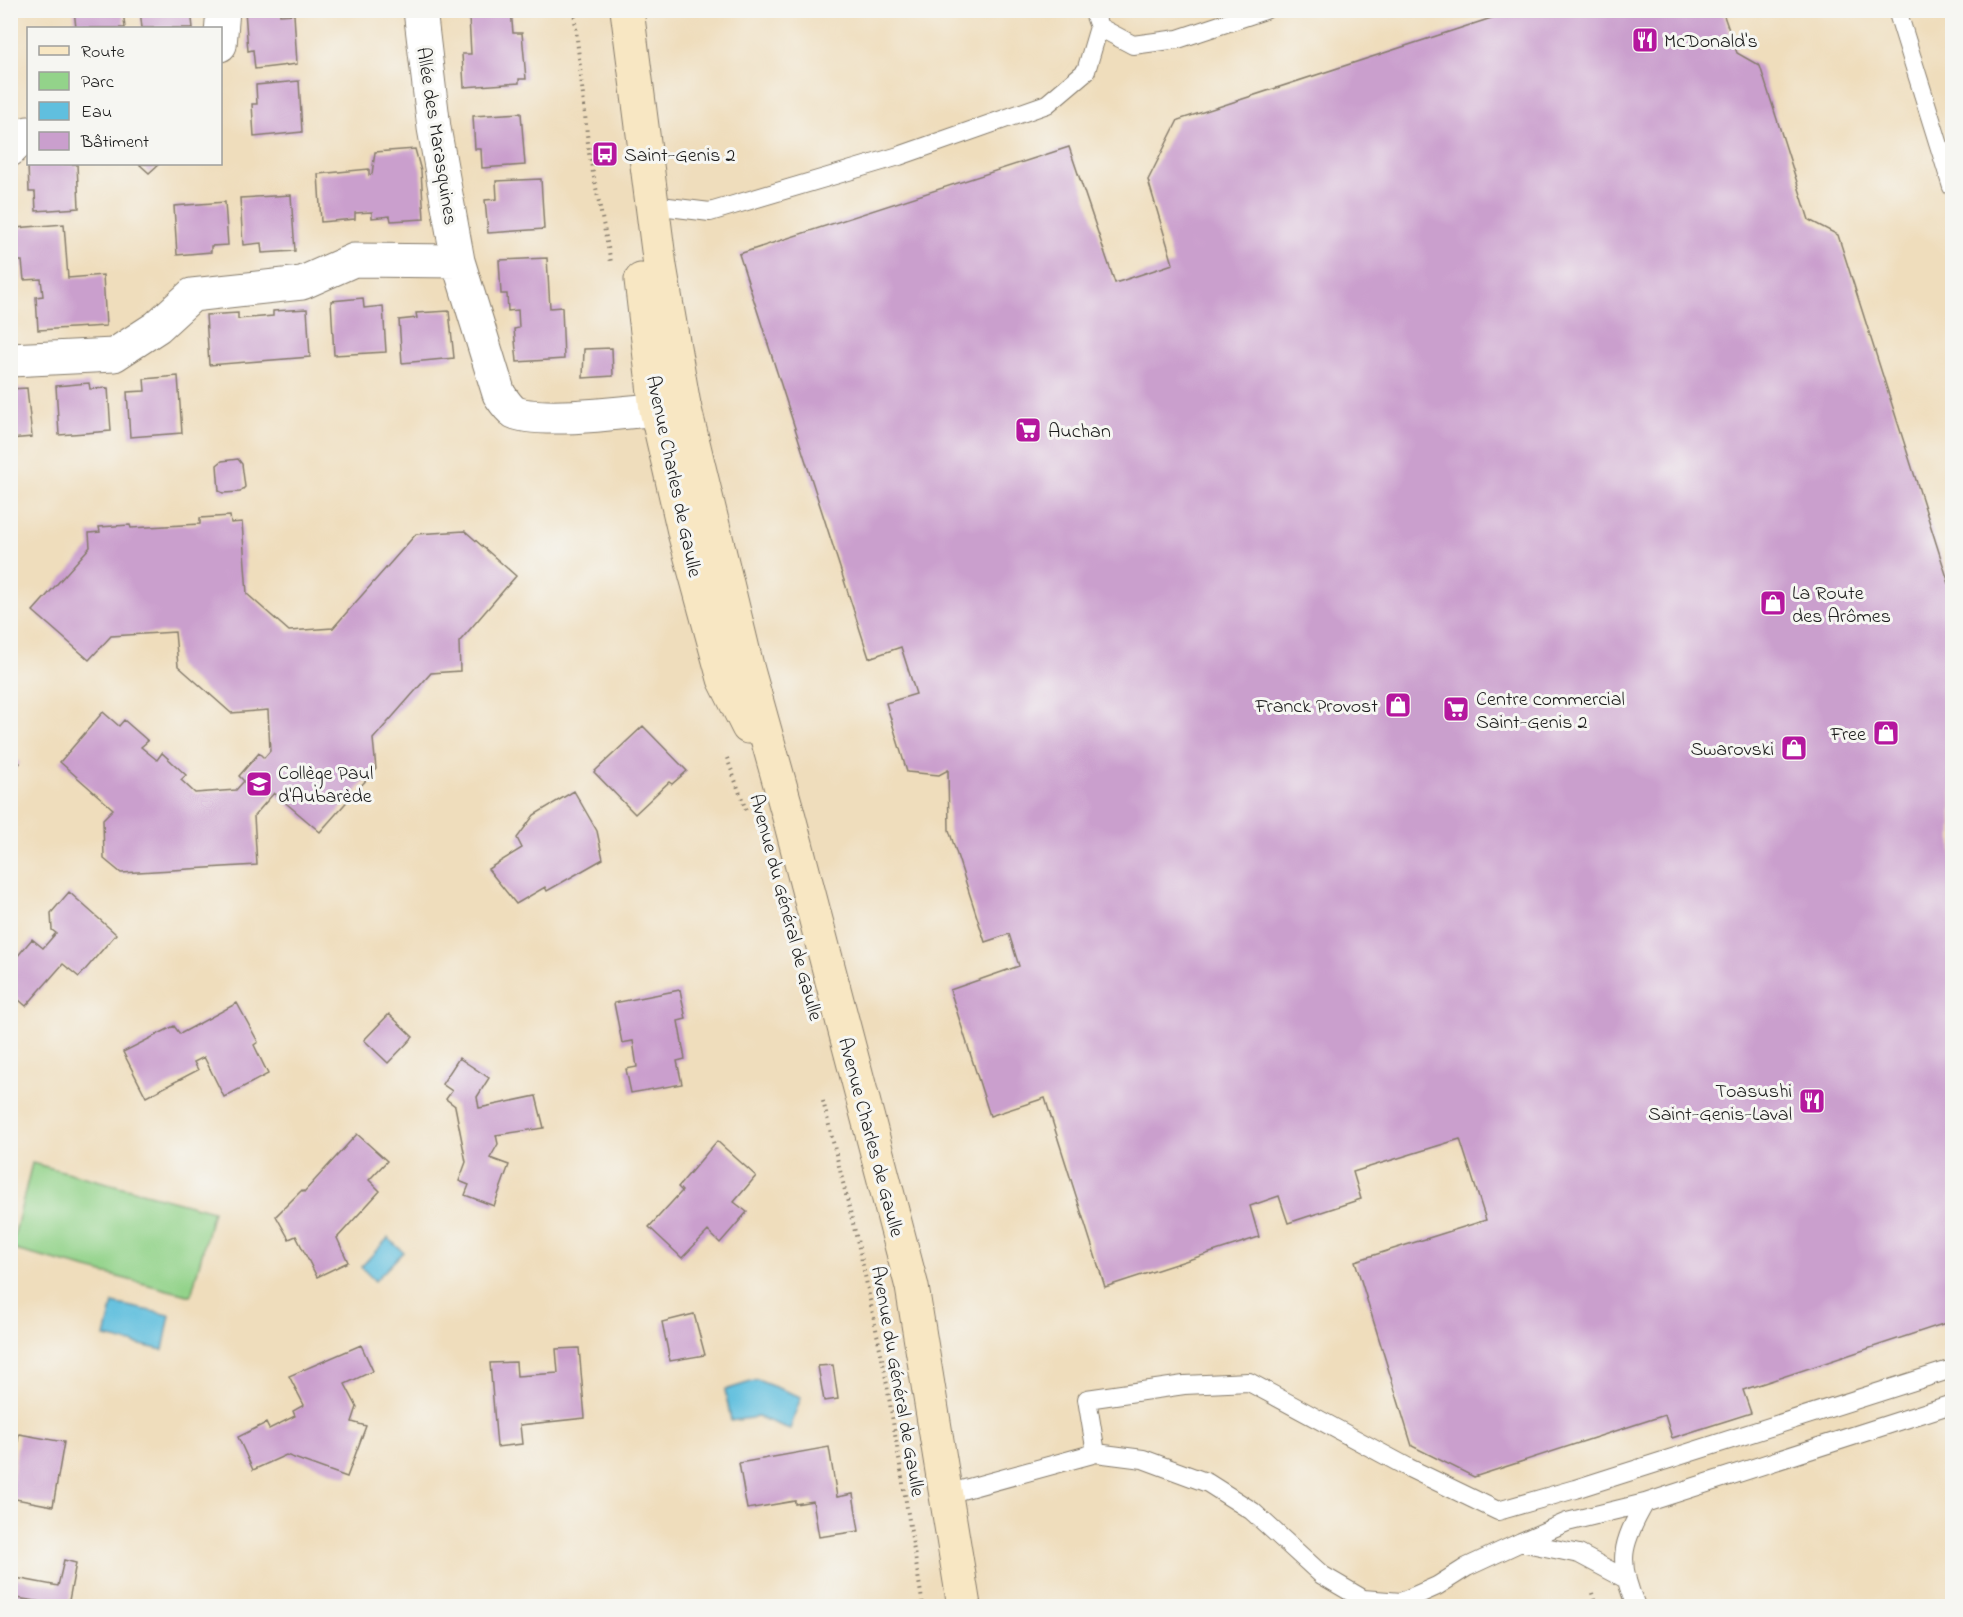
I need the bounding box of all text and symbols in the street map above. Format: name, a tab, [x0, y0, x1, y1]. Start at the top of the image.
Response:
restaurant icon: McDonald's	[1630, 25, 1660, 55]
legend	[27, 27, 222, 165]
place label: McDonald's	[1664, 28, 1758, 57]
text: Route	[81, 40, 126, 66]
street label: Allée des Marasquines	[407, 45, 464, 227]
text: Parc	[81, 70, 114, 96]
text: Eau	[81, 100, 112, 126]
text: Bâtiment	[80, 130, 149, 156]
bus stop icon: Saint-Genis 2	[590, 139, 620, 169]
place label: Saint-Genis 2	[624, 142, 735, 171]
street label: Avenue Charles de Gaulle	[637, 373, 708, 580]
supermarket icon: Auchan	[1013, 415, 1043, 445]
place label: Auchan	[1048, 418, 1111, 447]
place label: La Route des Arômes	[1792, 580, 1891, 632]
shop icon: La Route des Arômes	[1758, 588, 1788, 618]
place label: Centre commercial Saint-Genis 2	[1476, 686, 1625, 738]
shop icon: Franck Provost	[1383, 690, 1413, 720]
place label: Franck Provost	[1254, 693, 1378, 722]
supermarket icon: Centre commercial Saint-Genis 2	[1441, 694, 1471, 724]
shop icon: Free	[1871, 718, 1901, 748]
place label: Free	[1830, 721, 1866, 750]
shop icon: Swarovski	[1779, 733, 1809, 763]
place label: Swarovski	[1690, 736, 1774, 765]
place label: Collège Paul d'Aubarède	[278, 760, 373, 812]
school or university icon: Collège Paul d'Aubarède	[244, 769, 274, 799]
street label: Avenue du Général de Gaulle	[740, 791, 829, 1024]
street label: Avenue Charles de Gaulle	[829, 1035, 910, 1241]
place label: Toasushi Saint-Genis-Laval	[1648, 1078, 1792, 1130]
restaurant icon: Toasushi Saint-Genis-Laval	[1797, 1086, 1827, 1116]
street label: Avenue du Général de Gaulle	[862, 1264, 931, 1499]

